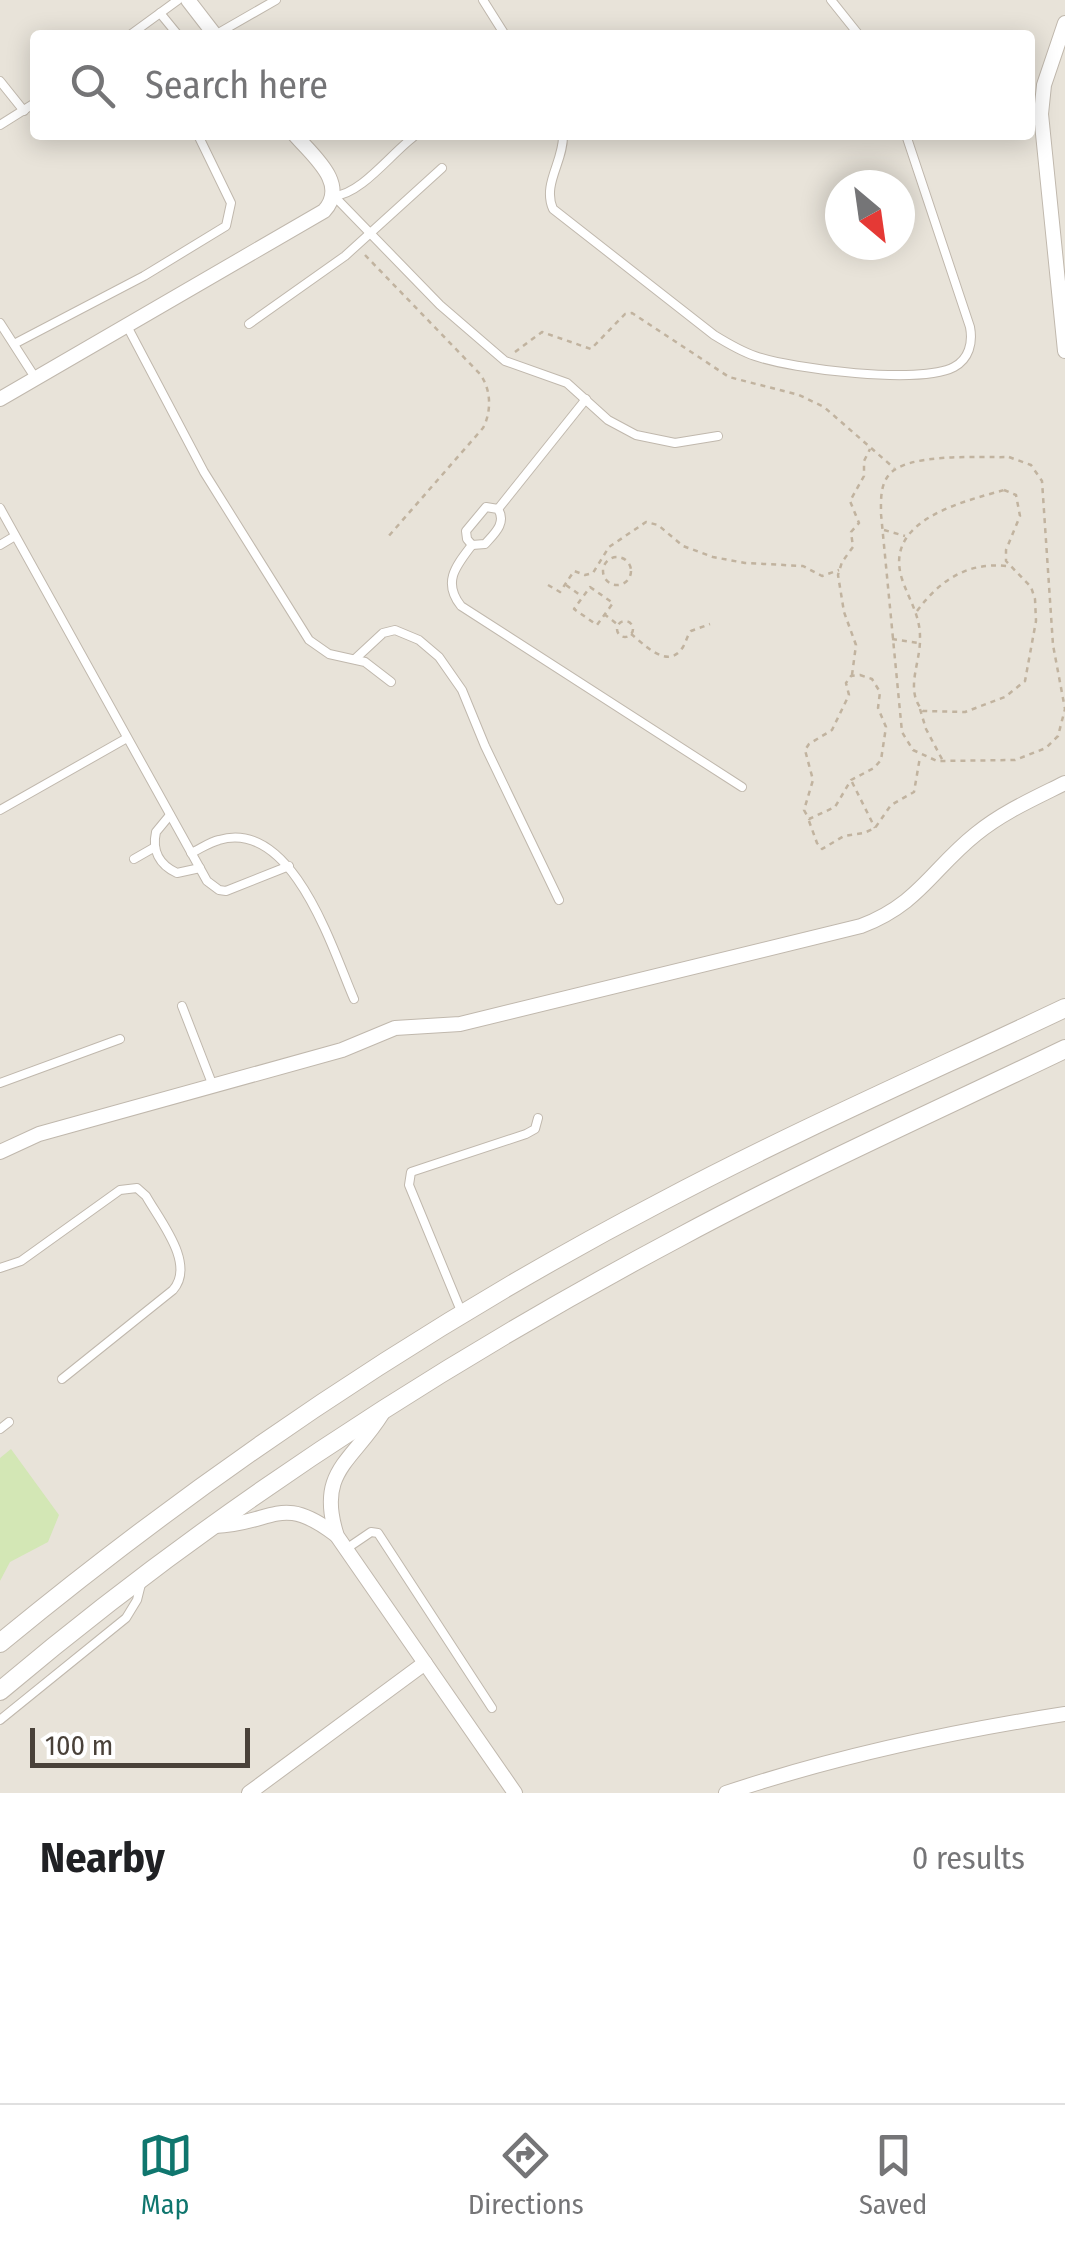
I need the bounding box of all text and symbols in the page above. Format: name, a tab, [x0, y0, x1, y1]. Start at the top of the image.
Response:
search box	[30, 30, 1035, 140]
icon: search	[65, 58, 120, 113]
text: Search here	[145, 62, 328, 108]
north arrow	[825, 170, 915, 260]
scale bar	[30, 1723, 250, 1768]
text: 100 m	[45, 1729, 113, 1762]
text: Nearby	[40, 1833, 165, 1883]
text: 0 results	[912, 1839, 1025, 1877]
tab: Map	[138, 2128, 193, 2221]
tab: Directions	[468, 2128, 584, 2221]
tab: Saved	[859, 2128, 927, 2221]

